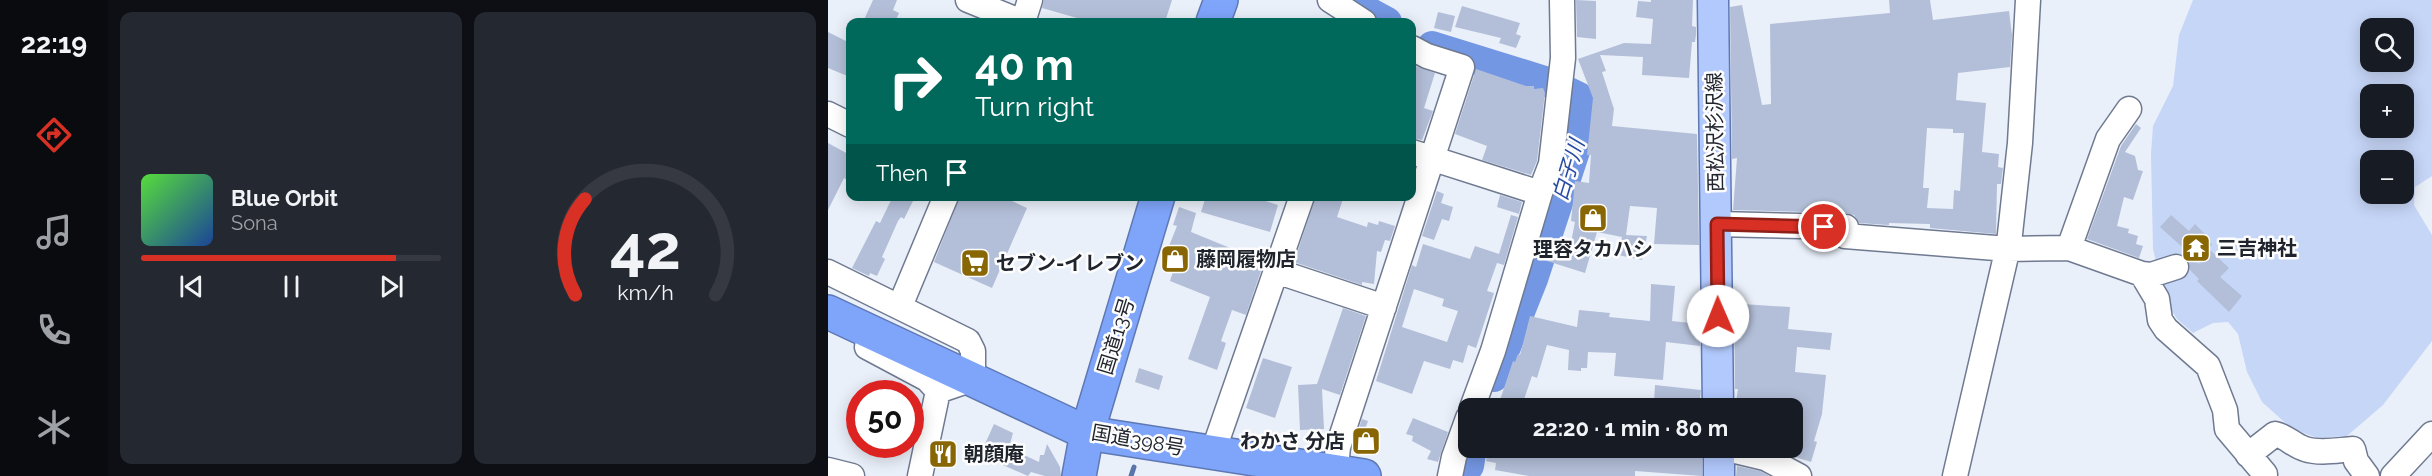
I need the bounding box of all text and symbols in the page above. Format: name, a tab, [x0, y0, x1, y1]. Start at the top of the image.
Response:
map controls	[2360, 18, 2414, 204]
button: search	[2360, 18, 2414, 72]
text: 22:19	[21, 28, 87, 59]
text: 40 m	[975, 41, 1074, 90]
icon: right	[876, 42, 954, 120]
street label: 西松沢杉沢線	[1702, 72, 1728, 192]
button: +	[2360, 84, 2414, 138]
text: Turn right	[975, 91, 1094, 122]
icon: directions	[33, 114, 75, 156]
water label: 白子川	[1547, 134, 1590, 204]
button: −	[2360, 150, 2414, 204]
icon: arrive	[940, 156, 973, 189]
text: Then	[876, 160, 928, 186]
text: Blue Orbit	[231, 185, 338, 211]
pin	[1798, 201, 1849, 252]
shop icon: 理容タカハシ	[1577, 202, 1609, 234]
text: 42	[610, 210, 680, 284]
icon: arrive	[1807, 210, 1840, 243]
icon: music	[33, 211, 75, 253]
text: Sona	[231, 211, 278, 235]
temple icon: 三吉神社	[2180, 232, 2212, 264]
place label: 三吉神社	[2217, 236, 2297, 260]
place label: 理容タカハシ	[1533, 237, 1653, 261]
shop icon: 藤岡履物店	[1159, 243, 1191, 275]
supermarket icon: セブン-イレブン	[959, 247, 991, 279]
place label: 藤岡履物店	[1196, 247, 1296, 271]
place label: セブン-イレブン	[996, 251, 1144, 275]
icon: previous	[175, 270, 208, 303]
icon: pause	[275, 270, 308, 303]
icon: next	[375, 270, 408, 303]
text: km/h	[617, 280, 673, 305]
position arrow	[1686, 284, 1750, 348]
street label: 国道13号	[1093, 295, 1139, 377]
icon: phone	[33, 309, 75, 351]
speed limit sign: 50	[846, 380, 924, 458]
icon: climate	[33, 406, 75, 448]
text: 22:20 · 1 min · 80 m	[1533, 415, 1728, 441]
street label: 国道398号	[1089, 420, 1187, 460]
shop icon: わかさ 分店	[1350, 425, 1382, 457]
place label: わかさ 分店	[1240, 429, 1345, 453]
restaurant icon: 朝顔庵	[927, 438, 959, 470]
place label: 朝顔庵	[964, 442, 1024, 466]

